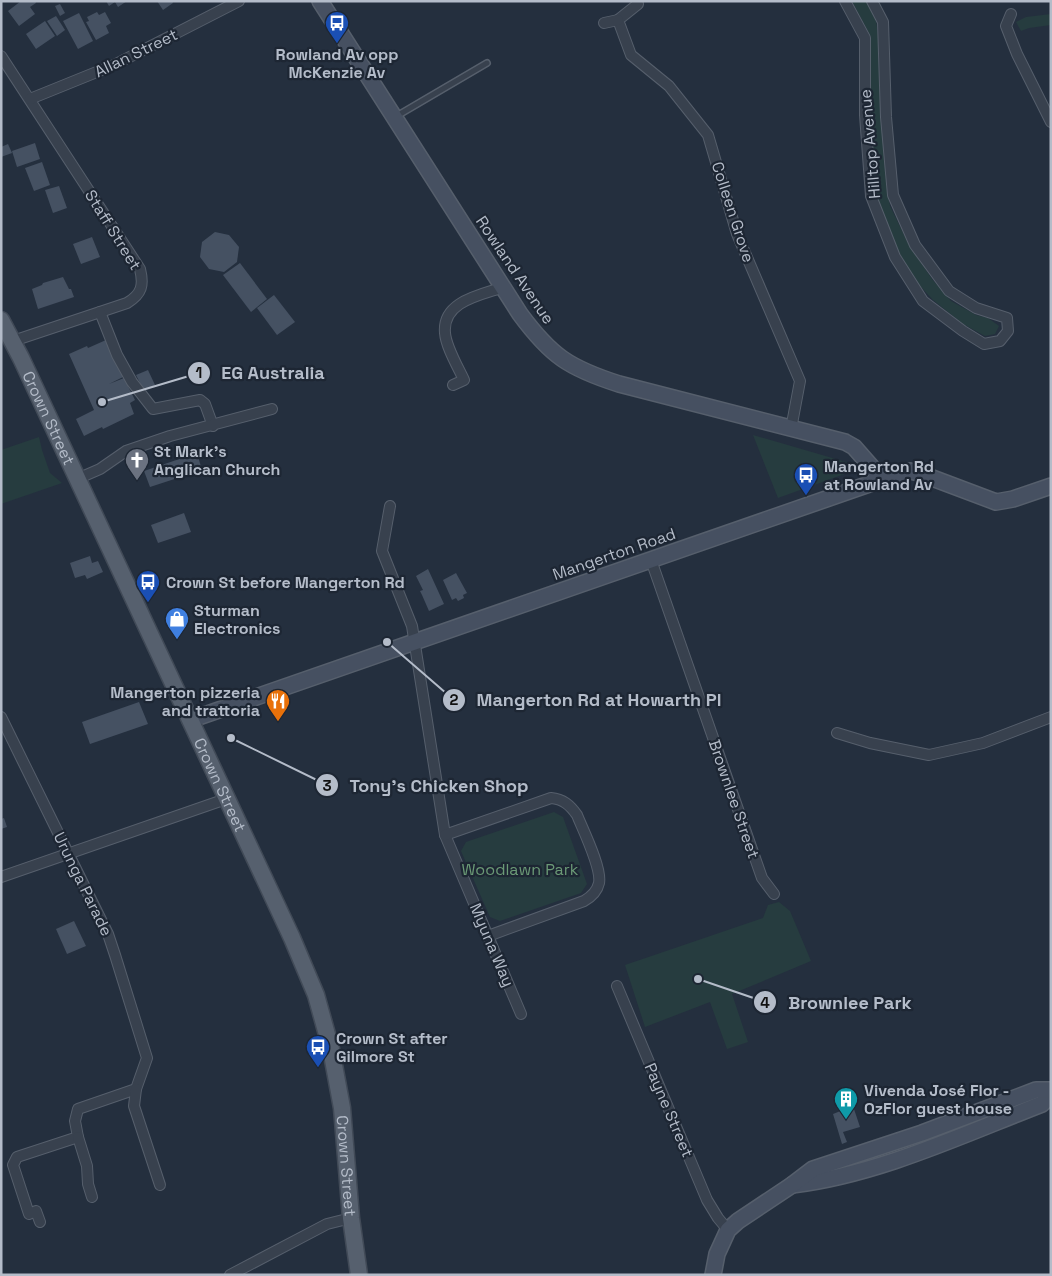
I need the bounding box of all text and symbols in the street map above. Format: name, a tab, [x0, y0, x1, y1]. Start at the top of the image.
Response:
bus stop icon: Rowland Av opp McKenzie Av	[324, 10, 350, 44]
street label: Allan Street	[91, 24, 181, 82]
place label: Rowland Av opp McKenzie Av	[276, 44, 398, 83]
street label: Hilltop Avenue	[855, 88, 885, 200]
street label: Colleen Grove	[707, 159, 759, 265]
street label: Staff Street	[80, 186, 146, 274]
street label: Rowland Avenue	[471, 212, 559, 328]
callout: EG Australia	[186, 356, 335, 389]
text: EG Australia	[221, 361, 325, 384]
text: 1	[196, 363, 202, 382]
street label: Crown Street	[18, 367, 80, 468]
place label: St Mark's Anglican Church	[154, 441, 280, 480]
church icon: St Mark's Anglican Church	[124, 447, 150, 481]
place label: Mangerton Rd at Rowland Av	[824, 456, 934, 495]
bus stop icon: Mangerton Rd at Rowland Av	[793, 462, 819, 496]
street label: Mangerton Road	[550, 523, 678, 585]
bus stop icon: Crown St before Mangerton Rd	[135, 569, 161, 603]
place label: Crown St before Mangerton Rd	[166, 572, 405, 593]
place label: Sturman Electronics	[194, 600, 280, 639]
shop icon: Sturman Electronics	[164, 606, 190, 640]
place label: Mangerton pizzeria and trattoria	[110, 682, 260, 721]
callout: Mangerton Rd at Howarth Pl	[442, 683, 731, 716]
restaurant icon: Mangerton pizzeria and trattoria	[265, 688, 291, 722]
text: Mangerton Rd at Howarth Pl	[477, 688, 721, 711]
text: 2	[450, 690, 459, 709]
street label: Crown Street	[189, 734, 251, 835]
street label: Brownlee Street	[704, 737, 764, 861]
callout: Tony's Chicken Shop	[315, 769, 539, 802]
text: Tony's Chicken Shop	[349, 774, 529, 797]
text: 3	[322, 776, 332, 795]
street label: Urunga Parade	[49, 829, 117, 939]
park label: Woodlawn Park	[462, 859, 579, 880]
street label: Myuna Way	[465, 900, 519, 990]
callout: Brownlee Park	[753, 986, 921, 1019]
text: Brownlee Park	[788, 991, 912, 1014]
text: 4	[760, 993, 770, 1012]
place label: Crown St after Gilmore St	[336, 1028, 448, 1067]
bus stop icon: Crown St after Gilmore St	[305, 1034, 331, 1068]
street label: Payne Street	[640, 1060, 698, 1160]
place label: Vivenda José Flor - OzFlor guest house	[864, 1080, 1012, 1119]
building icon: Vivenda José Flor - OzFlor guest house	[833, 1086, 859, 1120]
street label: Crown Street	[332, 1114, 361, 1217]

